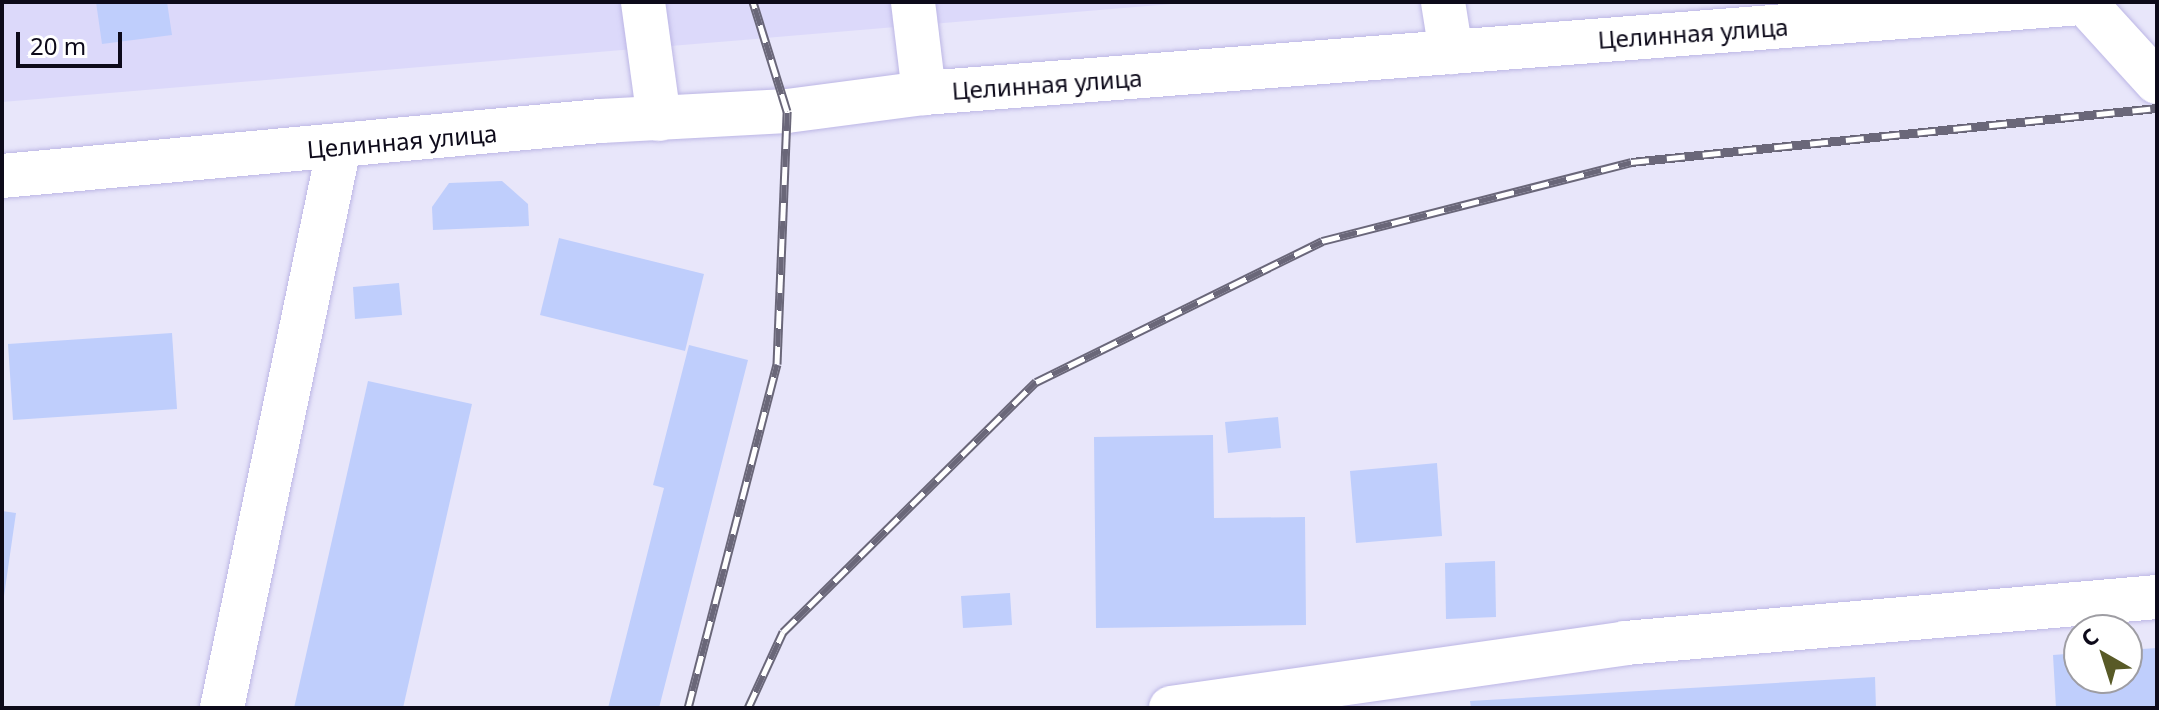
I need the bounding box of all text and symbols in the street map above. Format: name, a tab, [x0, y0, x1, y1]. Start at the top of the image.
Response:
street label: Целинная улица	[1597, 12, 1789, 54]
scale bar	[20, 16, 126, 66]
text: 20 m	[30, 29, 86, 62]
street label: Целинная улица	[951, 63, 1143, 105]
street label: Целинная улица	[306, 118, 498, 164]
north arrow	[2063, 614, 2143, 694]
text: С	[2074, 621, 2104, 653]

